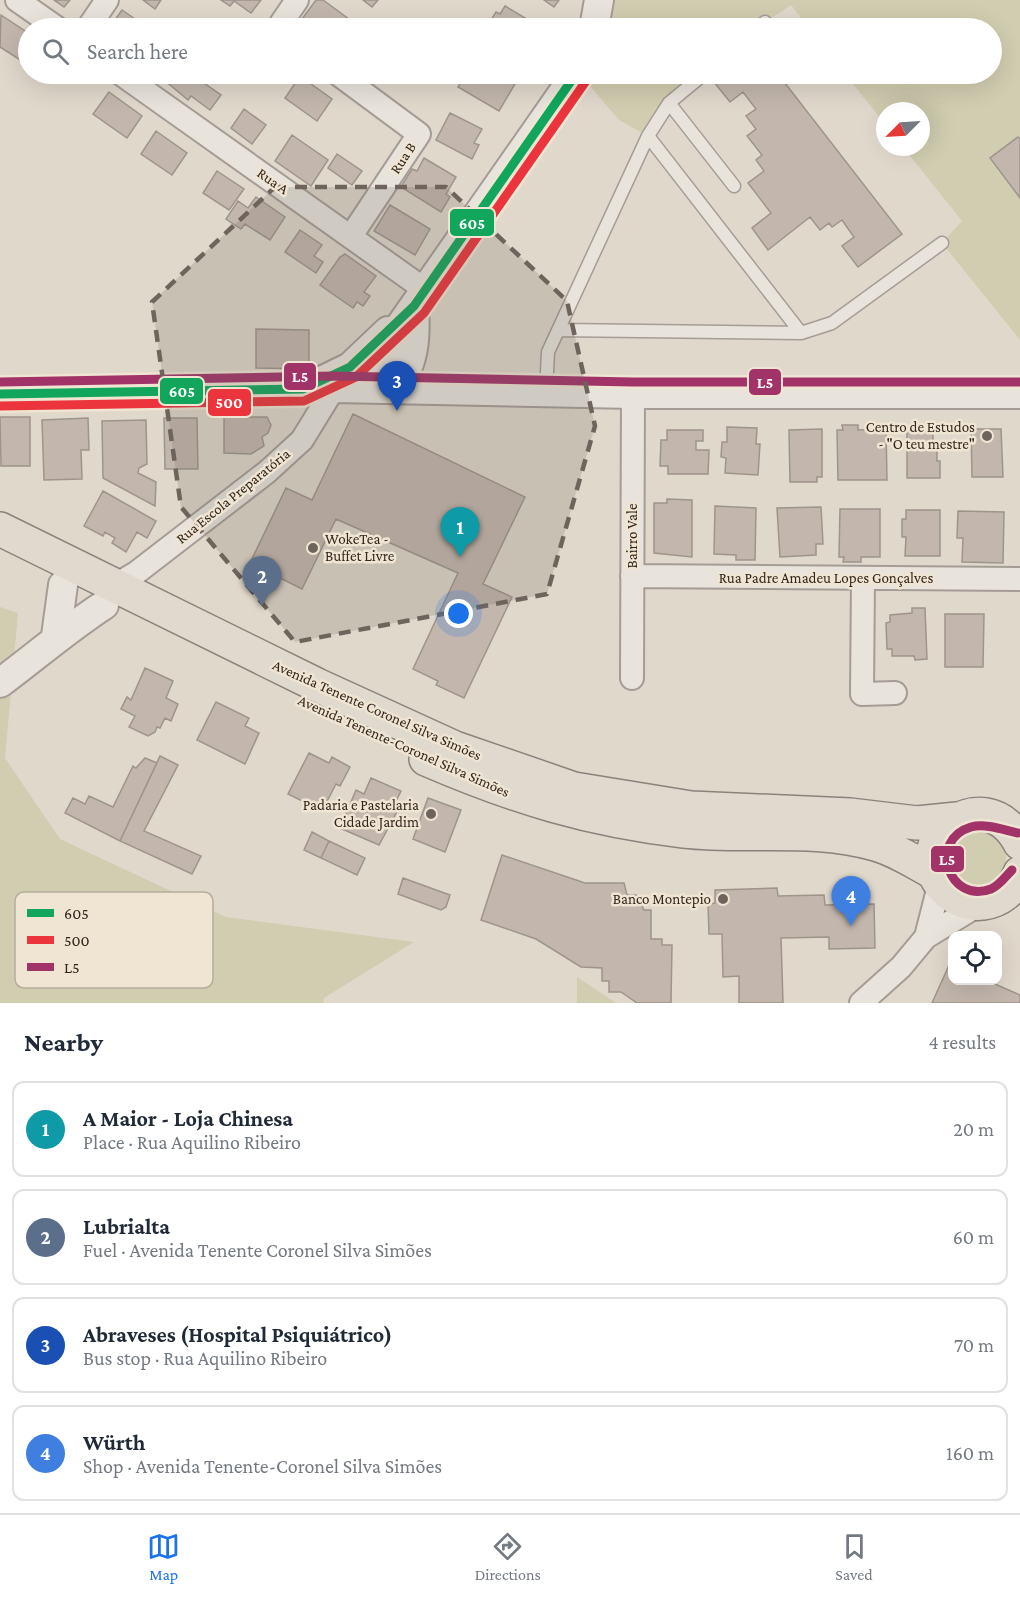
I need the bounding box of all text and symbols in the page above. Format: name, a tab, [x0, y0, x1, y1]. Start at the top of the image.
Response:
search box	[18, 18, 1002, 84]
icon: search	[39, 35, 72, 68]
text: Search here	[87, 39, 188, 64]
north arrow	[876, 102, 930, 156]
street label: Rua B	[387, 139, 419, 177]
street label: Rua A	[254, 165, 292, 198]
line badge: 605	[449, 208, 495, 237]
text: 605	[459, 215, 485, 232]
line badge: L5	[283, 362, 317, 391]
pin: 3	[378, 362, 416, 411]
text: L5	[292, 368, 308, 385]
line badge: L5	[748, 368, 782, 396]
text: L5	[757, 374, 773, 391]
line badge: 605	[159, 377, 204, 405]
text: 605	[169, 383, 195, 400]
line badge: 500	[207, 388, 252, 417]
text: 500	[215, 394, 243, 411]
place label: Centro de Estudos - "O teu mestre"	[866, 419, 975, 452]
marker: Centro de Estudos - "O teu mestre"	[980, 429, 994, 443]
street label: Rua Escola Preparatória	[173, 445, 294, 548]
street label: Bairro Vale	[624, 503, 640, 569]
pin: 1	[440, 508, 480, 557]
place label: WokeTea - Buffet Livre	[325, 531, 395, 564]
marker: WokeTea - Buffet Livre	[306, 541, 320, 555]
pin: 2	[242, 556, 282, 606]
street label: Rua Padre Amadeu Lopes Gonçalves	[719, 570, 933, 587]
your location	[444, 599, 473, 628]
street label: Avenida Tenente Coronel Silva Simões	[270, 657, 484, 763]
street label: Avenida Tenente-Coronel Silva Simões	[296, 692, 512, 800]
place label: Padaria e Pastelaria Cidade Jardim	[303, 797, 419, 831]
marker: Padaria e Pastelaria Cidade Jardim	[424, 807, 438, 821]
line badge: L5	[930, 845, 965, 873]
text: L5	[939, 851, 955, 868]
pin: 4	[832, 876, 870, 926]
place label: Banco Montepio	[613, 891, 711, 908]
legend	[15, 892, 213, 988]
marker: Banco Montepio	[716, 892, 730, 906]
text: 605	[64, 905, 89, 922]
map controls	[948, 931, 1002, 985]
button: locate	[948, 931, 1002, 985]
text: 500	[64, 932, 90, 949]
text: L5	[64, 959, 80, 976]
text: Nearby	[24, 1028, 103, 1057]
text: 4 results	[929, 1031, 996, 1053]
text: A Maior - Loja Chinesa	[83, 1106, 293, 1131]
text: 1	[42, 1118, 49, 1140]
text: 20 m	[953, 1118, 994, 1140]
text: Place · Rua Aquilino Ribeiro	[83, 1131, 301, 1153]
text: Lubrialta	[83, 1214, 170, 1239]
text: 2	[40, 1226, 51, 1248]
text: 60 m	[953, 1226, 994, 1248]
text: Fuel · Avenida Tenente Coronel Silva Simões	[83, 1239, 432, 1261]
text: Abraveses (Hospital Psiquiátrico)	[83, 1322, 393, 1347]
text: 3	[41, 1334, 50, 1356]
text: 70 m	[954, 1334, 994, 1356]
text: Bus stop · Rua Aquilino Ribeiro	[83, 1347, 327, 1369]
text: Würth	[83, 1430, 145, 1455]
text: 4	[40, 1442, 51, 1464]
text: 160 m	[946, 1442, 994, 1464]
text: Shop · Avenida Tenente-Coronel Silva Simões	[83, 1455, 442, 1477]
tab: Map	[147, 1530, 180, 1583]
tab: Directions	[475, 1530, 541, 1583]
tab: Saved	[835, 1530, 873, 1583]

